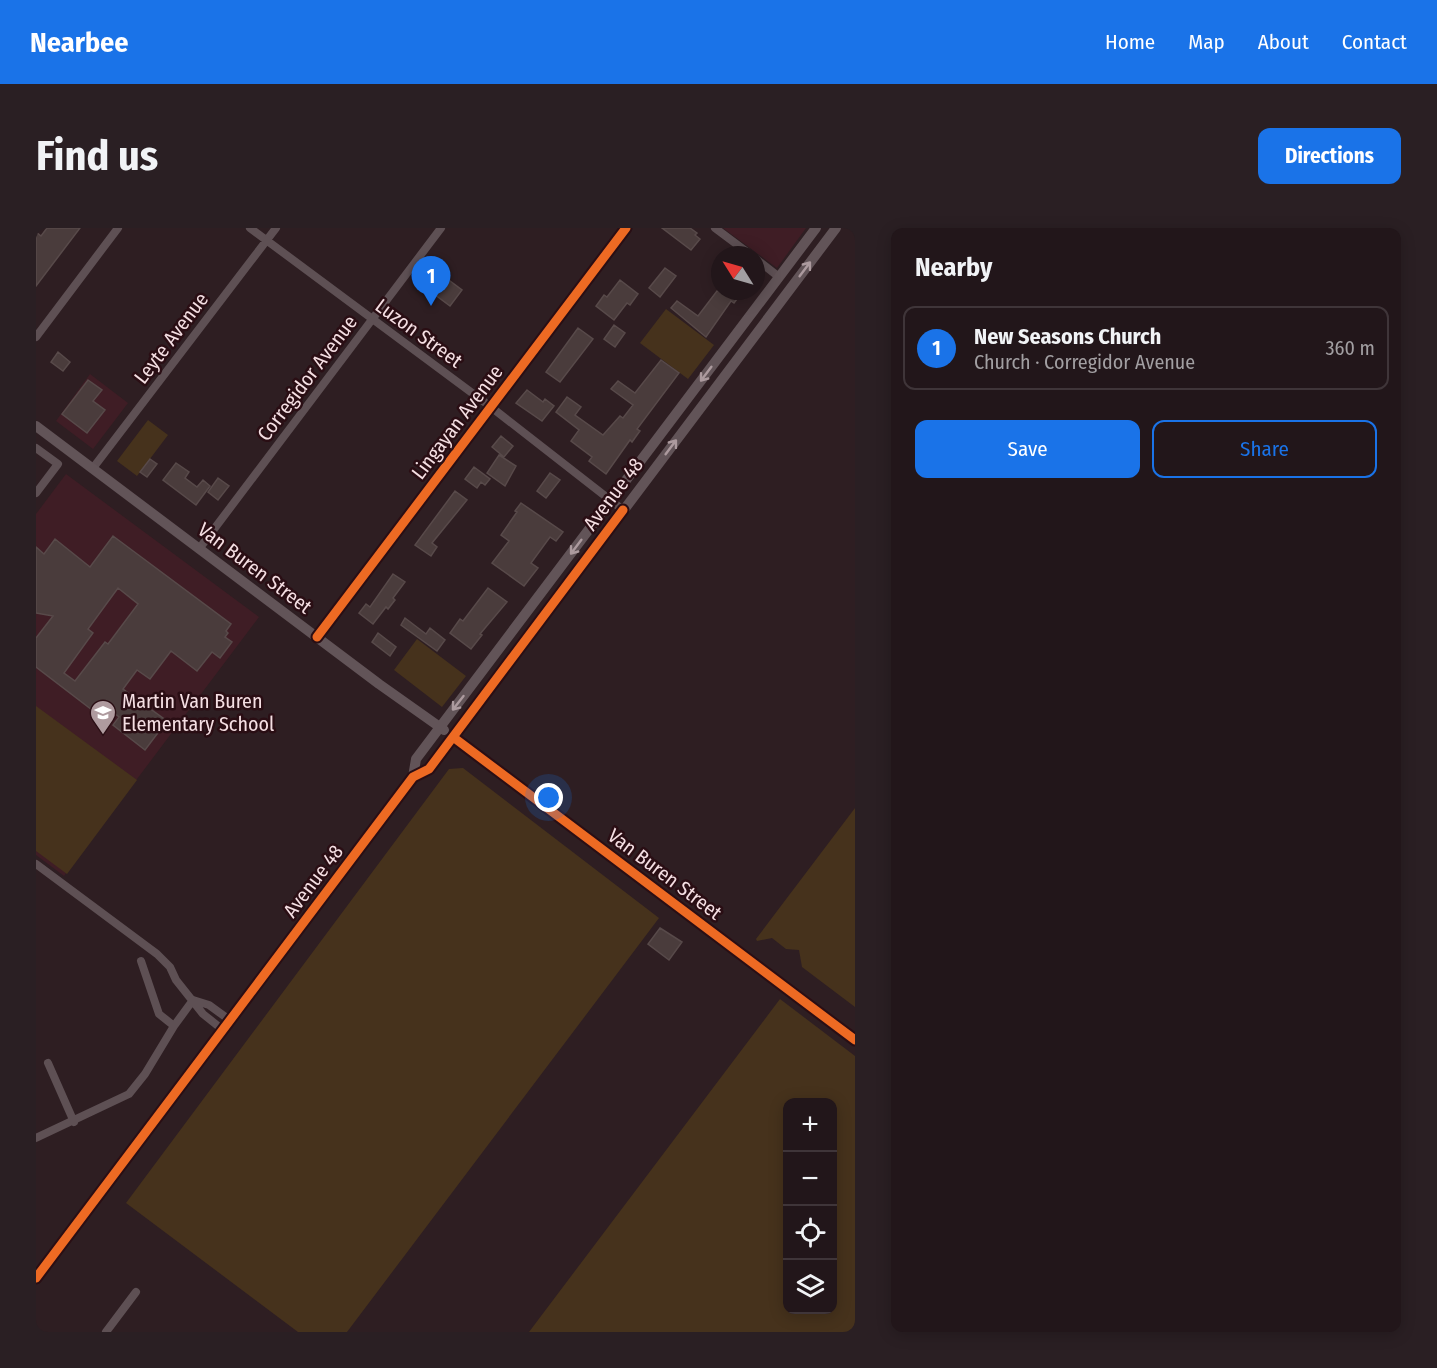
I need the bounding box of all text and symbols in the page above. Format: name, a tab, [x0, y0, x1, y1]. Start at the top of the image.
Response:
text: Nearbee	[30, 26, 129, 59]
text: Home	[1105, 29, 1155, 55]
text: Map	[1188, 29, 1225, 55]
text: About	[1258, 29, 1309, 55]
text: Contact	[1342, 29, 1407, 55]
button: Directions	[1258, 128, 1401, 184]
text: Find us	[36, 131, 158, 181]
north arrow	[711, 246, 765, 300]
text: Nearby	[915, 252, 992, 283]
pin: 1	[412, 256, 450, 306]
one-way arrow	[798, 261, 811, 277]
street label: Leyte Avenue	[129, 288, 213, 388]
street label: Luzon Street	[371, 293, 468, 373]
street label: Corregidor Avenue	[252, 310, 362, 446]
text: New Seasons Church	[974, 323, 1161, 350]
text: 1	[932, 336, 941, 360]
text: 360 m	[1326, 336, 1375, 360]
text: Church · Corregidor Avenue	[974, 350, 1195, 374]
street label: Lingayan Avenue	[406, 360, 508, 484]
one-way arrow	[700, 366, 713, 382]
button: Save	[915, 420, 1140, 478]
button: Share	[1152, 420, 1377, 478]
one-way arrow	[665, 439, 678, 455]
street label: Avenue 48	[578, 453, 648, 535]
street label: Van Buren Street	[193, 517, 317, 619]
one-way arrow	[569, 539, 582, 555]
place label: Martin Van Buren Elementary School	[122, 689, 274, 736]
one-way arrow	[452, 695, 465, 711]
school or university icon: Martin Van Buren Elementary School	[88, 698, 118, 736]
your location	[534, 783, 563, 812]
street label: Van Buren Street	[603, 823, 727, 925]
street label: Avenue 48	[278, 840, 348, 922]
map controls	[783, 1098, 837, 1314]
button: +	[783, 1098, 837, 1152]
button: −	[783, 1152, 837, 1206]
button: locate	[783, 1206, 837, 1260]
button: layers	[783, 1260, 837, 1314]

